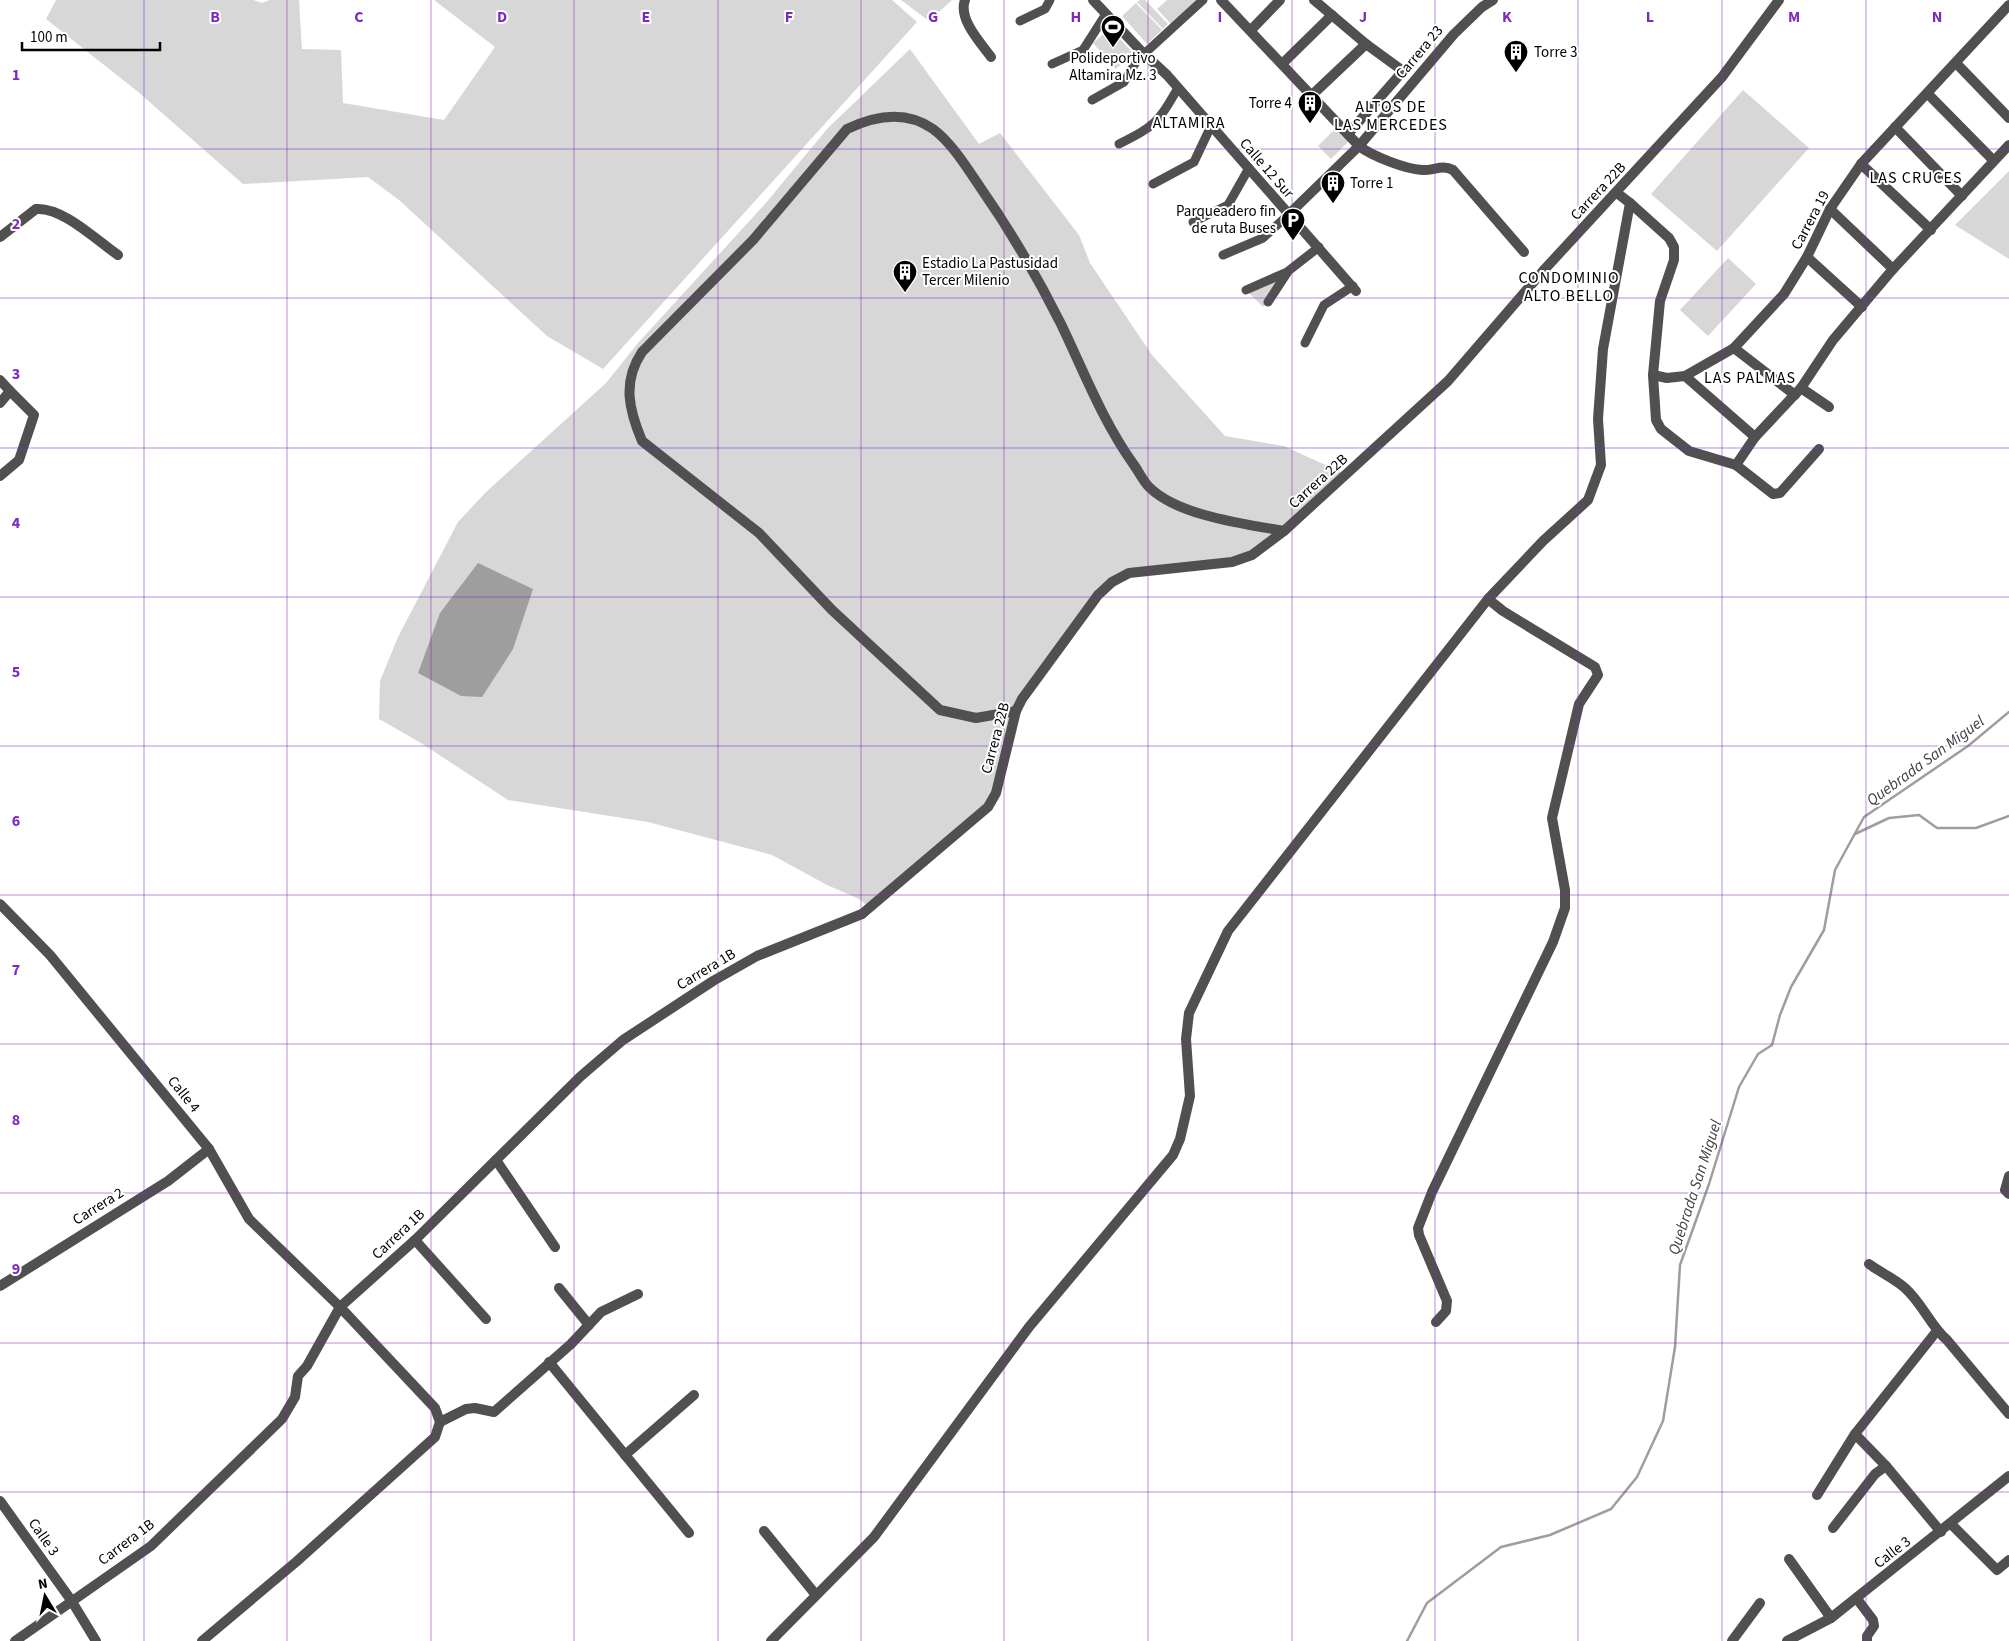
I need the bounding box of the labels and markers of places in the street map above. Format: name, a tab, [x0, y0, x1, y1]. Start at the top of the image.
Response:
sports icon: Polideportivo Altamira Mz. 3	[1100, 14, 1126, 48]
building icon: Torre 3	[1503, 39, 1529, 73]
place label: Torre 3	[1534, 42, 1577, 63]
place label: Polideportivo Altamira Mz. 3	[1069, 48, 1157, 86]
building icon: Torre 4	[1297, 90, 1323, 124]
place label: Torre 4	[1249, 93, 1293, 114]
building icon: Torre 1	[1320, 170, 1346, 204]
place label: Torre 1	[1350, 173, 1393, 194]
place label: Parqueadero fin de ruta Buses	[1176, 201, 1276, 239]
parking icon: Parqueadero fin de ruta Buses	[1280, 207, 1306, 241]
place label: Estadio La Pastusidad Tercer Milenio	[922, 253, 1058, 291]
building icon: Estadio La Pastusidad Tercer Milenio	[892, 259, 918, 293]

